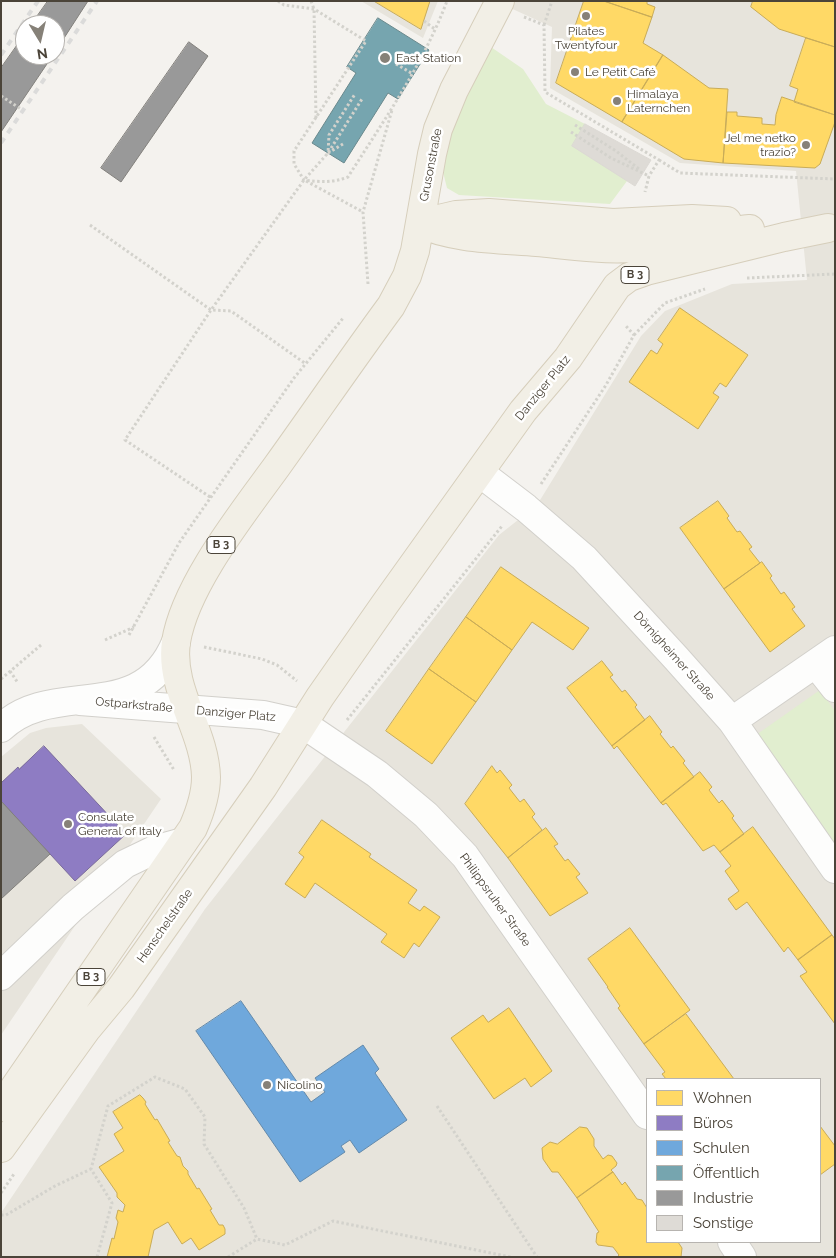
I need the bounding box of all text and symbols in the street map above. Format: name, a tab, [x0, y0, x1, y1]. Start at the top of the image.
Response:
marker: Pilates Twentyfour	[580, 10, 592, 22]
north arrow	[15, 15, 65, 65]
place label: Pilates Twentyfour	[555, 24, 617, 52]
text: N	[36, 45, 49, 63]
marker: East Station	[378, 51, 392, 65]
place label: East Station	[396, 51, 461, 65]
place label: Le Petit Café	[585, 65, 656, 79]
marker: Le Petit Café	[569, 66, 581, 78]
place label: Himalaya Laternchen	[627, 87, 690, 115]
marker: Himalaya Laternchen	[611, 95, 623, 107]
street label: Grusonstraße	[417, 127, 445, 203]
place label: Jel me netko trazio?	[725, 131, 796, 159]
marker: Jel me netko trazio?	[800, 139, 812, 151]
road number: B 3	[621, 266, 649, 284]
street label: Danziger Platz	[512, 353, 574, 423]
road number: B 3	[207, 536, 235, 554]
street label: Dörnigheimer Straße	[630, 609, 718, 703]
street label: Ostparkstraße	[95, 694, 173, 716]
street label: Danziger Platz	[196, 703, 276, 725]
place label: Consulate General of Italy	[78, 810, 162, 838]
marker: Consulate General of Italy	[62, 818, 74, 830]
street label: Philippsruher Straße	[456, 851, 534, 949]
street label: Henschelstraße	[134, 886, 196, 966]
road number: B 3	[77, 969, 105, 986]
place label: Nicolino	[277, 1078, 323, 1092]
legend	[646, 1078, 821, 1243]
marker: Nicolino	[261, 1079, 273, 1091]
text: Wohnen	[693, 1089, 752, 1107]
text: Büros	[693, 1114, 733, 1132]
text: Schulen	[693, 1139, 750, 1157]
text: Öffentlich	[693, 1164, 760, 1182]
text: Industrie	[693, 1189, 753, 1207]
text: Sonstige	[693, 1214, 753, 1232]

